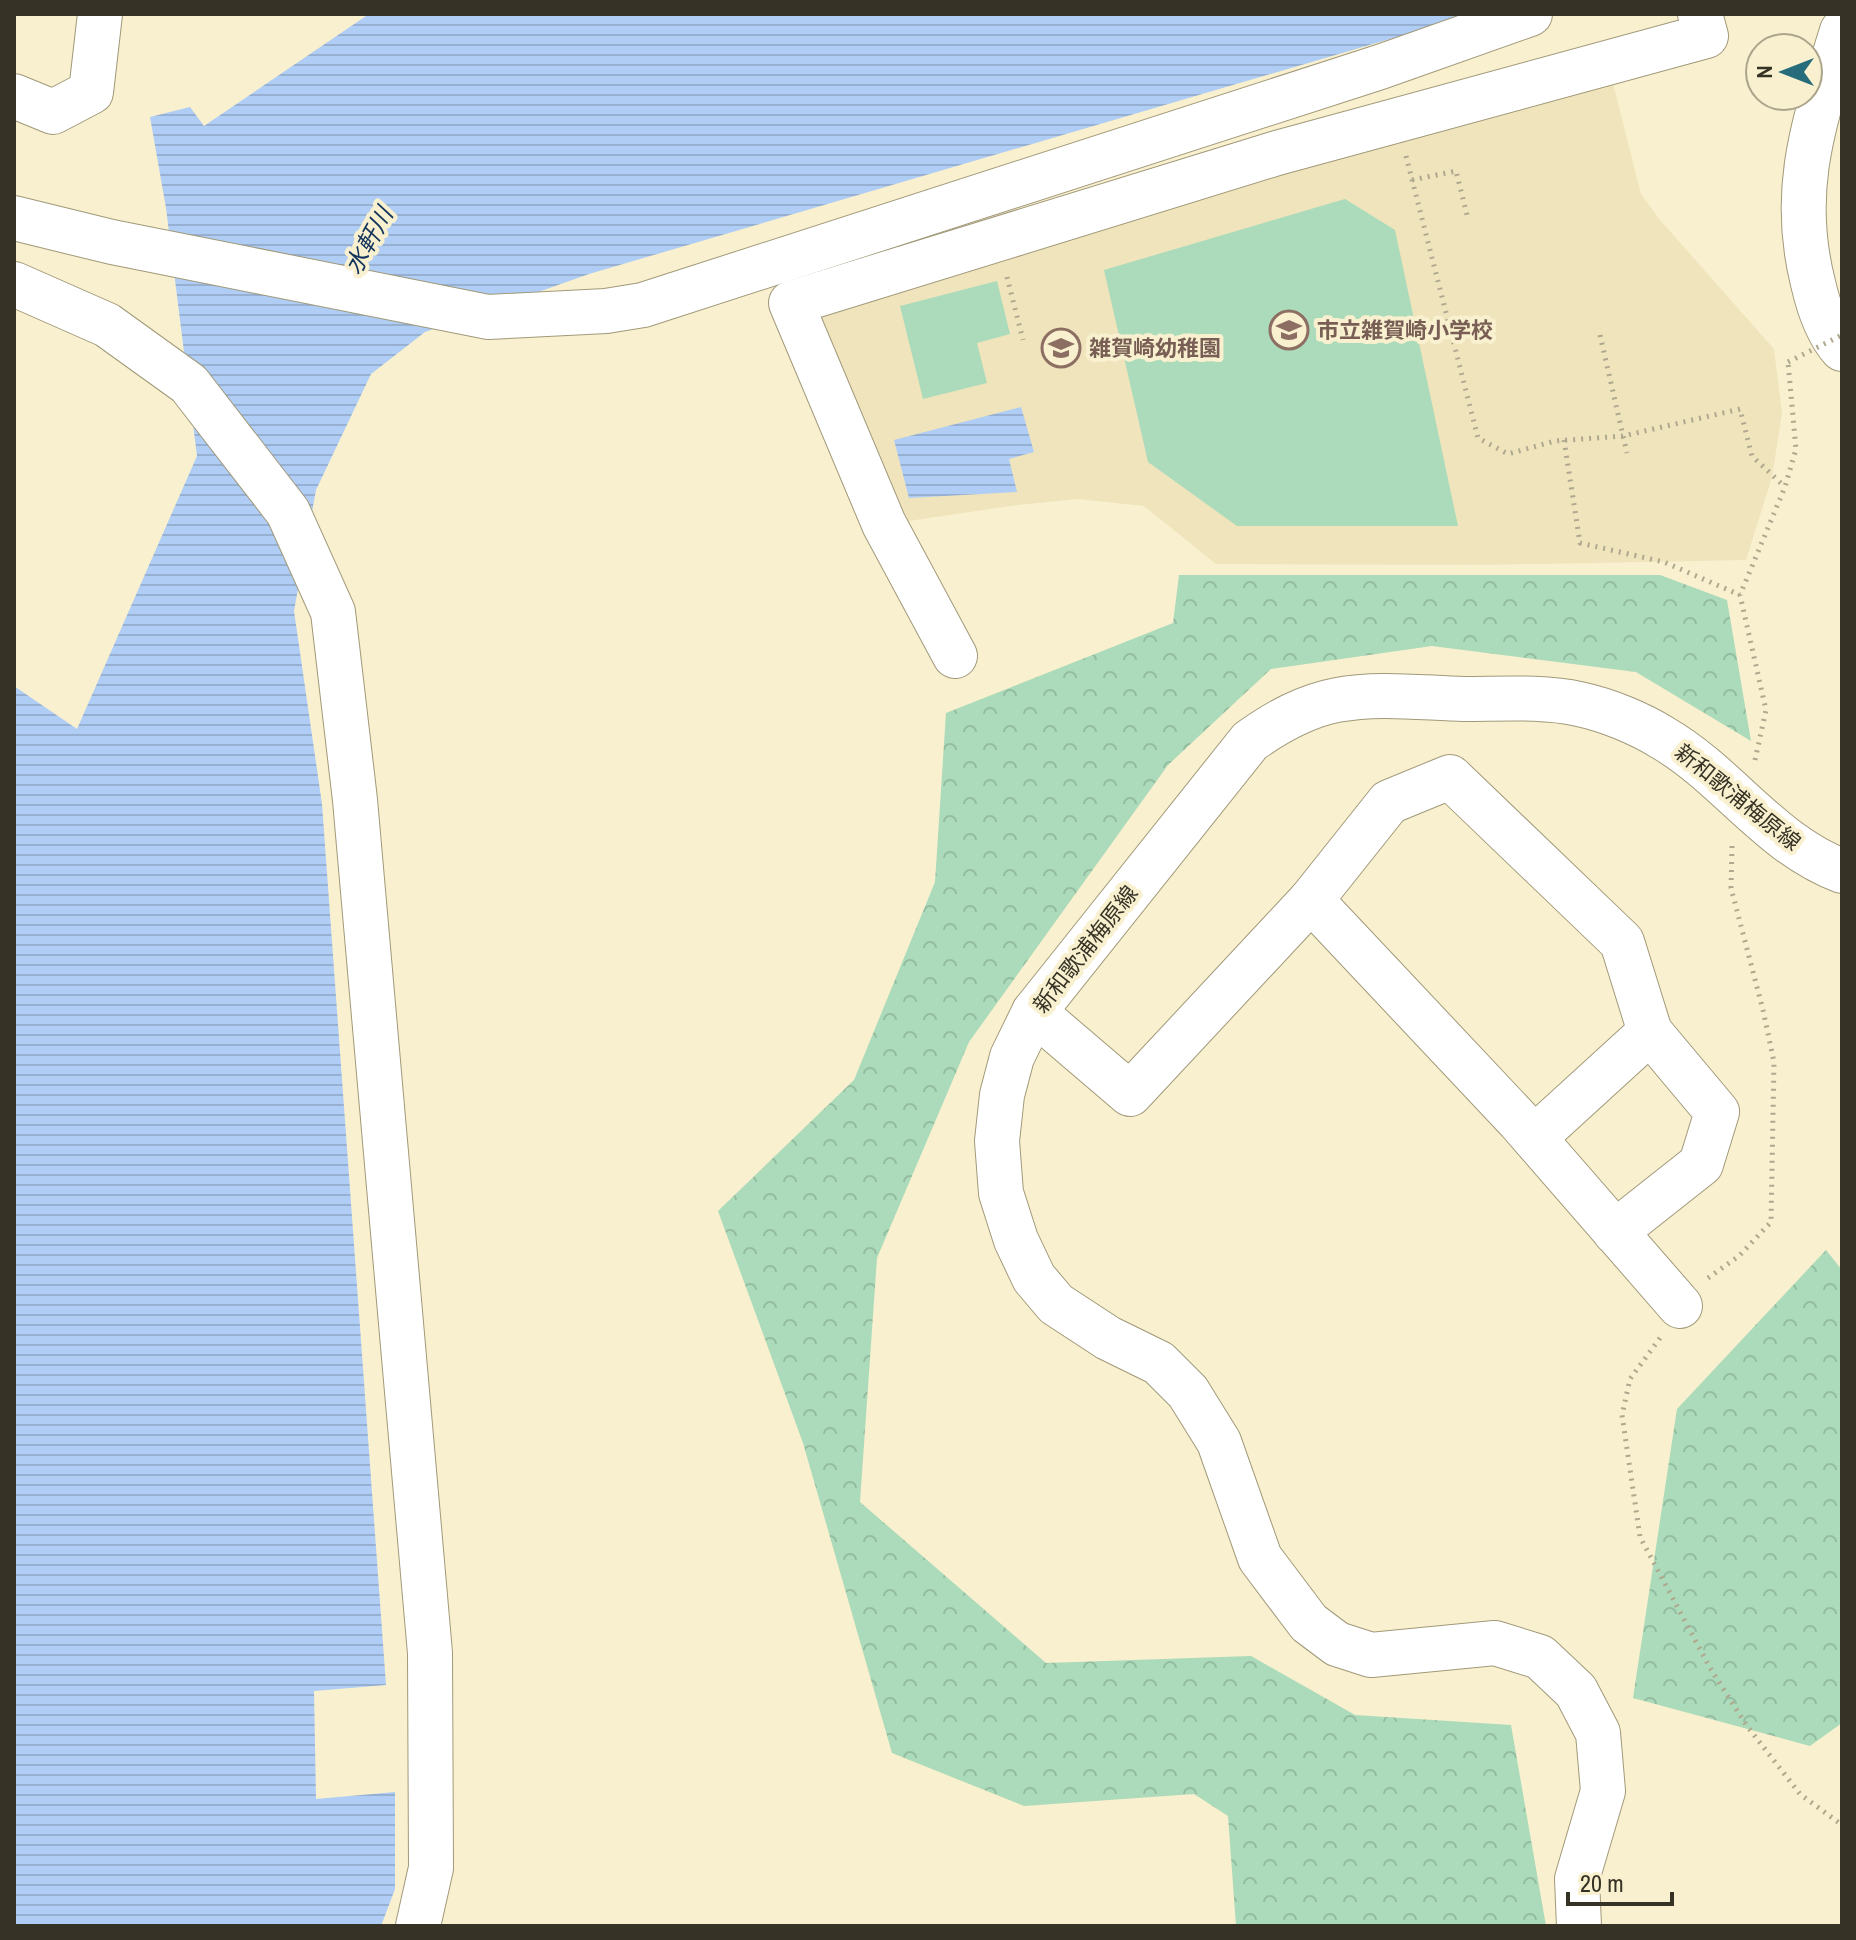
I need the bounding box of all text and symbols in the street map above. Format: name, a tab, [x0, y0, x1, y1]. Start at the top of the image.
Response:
north arrow	[1744, 32, 1824, 112]
text: N	[1749, 65, 1779, 79]
water label: 水軒川	[337, 199, 401, 280]
school or university icon: 市立雑賀崎小学校	[1268, 309, 1310, 351]
place label: 市立雑賀崎小学校	[1317, 315, 1493, 345]
school or university icon: 雑賀崎幼稚園	[1040, 327, 1082, 369]
place label: 雑賀崎幼稚園	[1089, 333, 1221, 363]
street label: 新和歌浦梅原線	[1669, 737, 1807, 857]
street label: 新和歌浦梅原線	[1026, 879, 1144, 1019]
scale bar	[1568, 1856, 1672, 1906]
text: 20 m	[1580, 1867, 1624, 1899]

